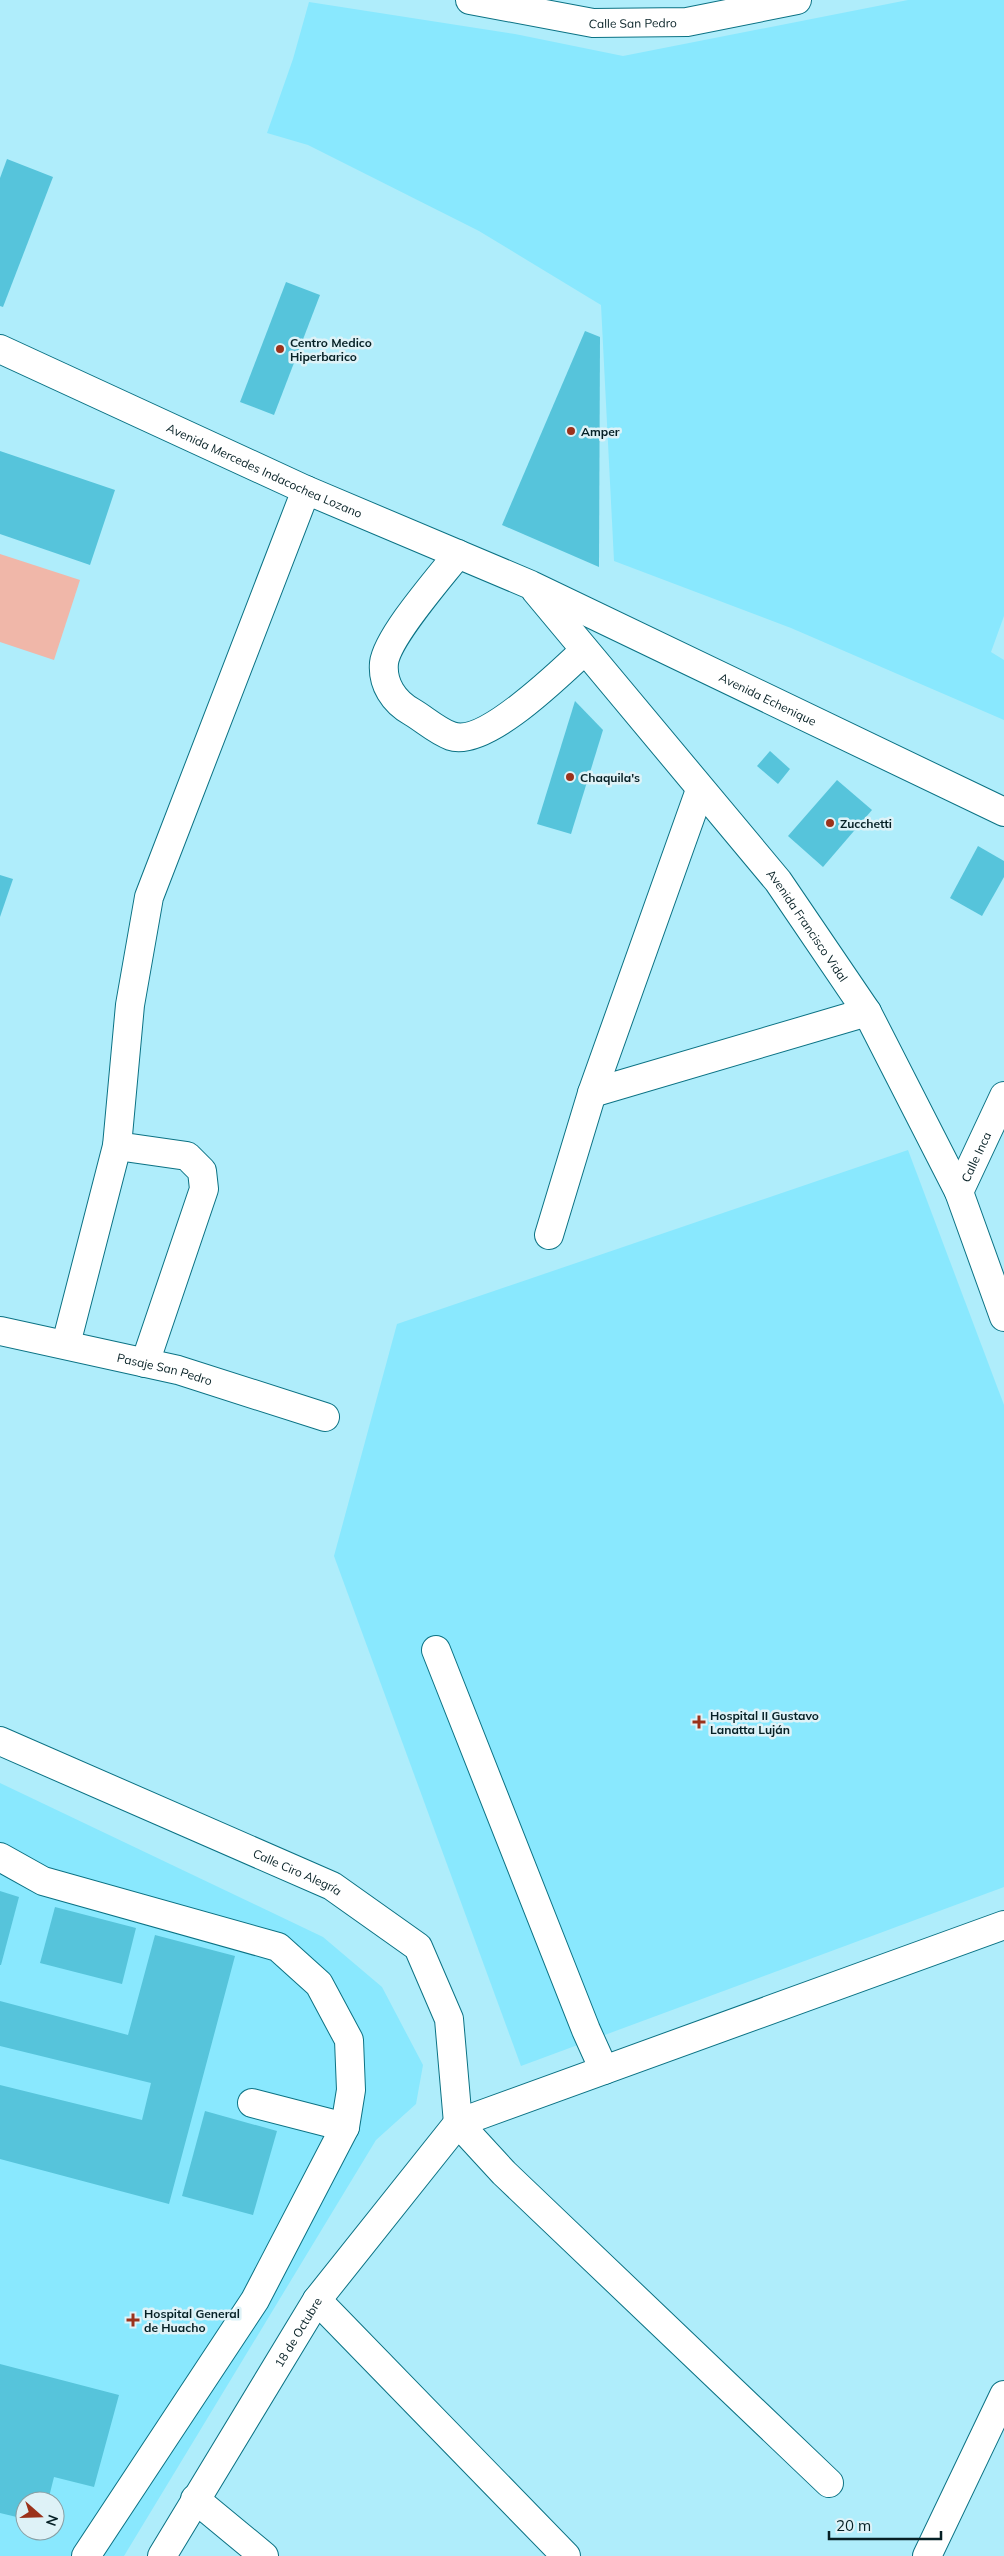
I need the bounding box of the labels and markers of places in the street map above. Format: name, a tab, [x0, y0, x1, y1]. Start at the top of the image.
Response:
place label: Centro Medico Hiperbarico	[290, 335, 372, 364]
marker: Centro Medico Hiperbarico	[274, 343, 286, 355]
place label: Amper	[581, 424, 620, 439]
marker: Amper	[565, 425, 577, 437]
place label: Chaquila's	[580, 770, 640, 785]
marker: Chaquila's	[564, 771, 576, 783]
place label: Zucchetti	[840, 816, 892, 831]
marker: Zucchetti	[824, 817, 836, 829]
place label: Hospital II Gustavo Lanatta Luján	[710, 1708, 819, 1737]
marker: Hospital II Gustavo Lanatta Luján	[692, 1715, 706, 1729]
place label: Hospital General de Huacho	[144, 2306, 240, 2335]
marker: Hospital General de Huacho	[126, 2313, 140, 2327]

